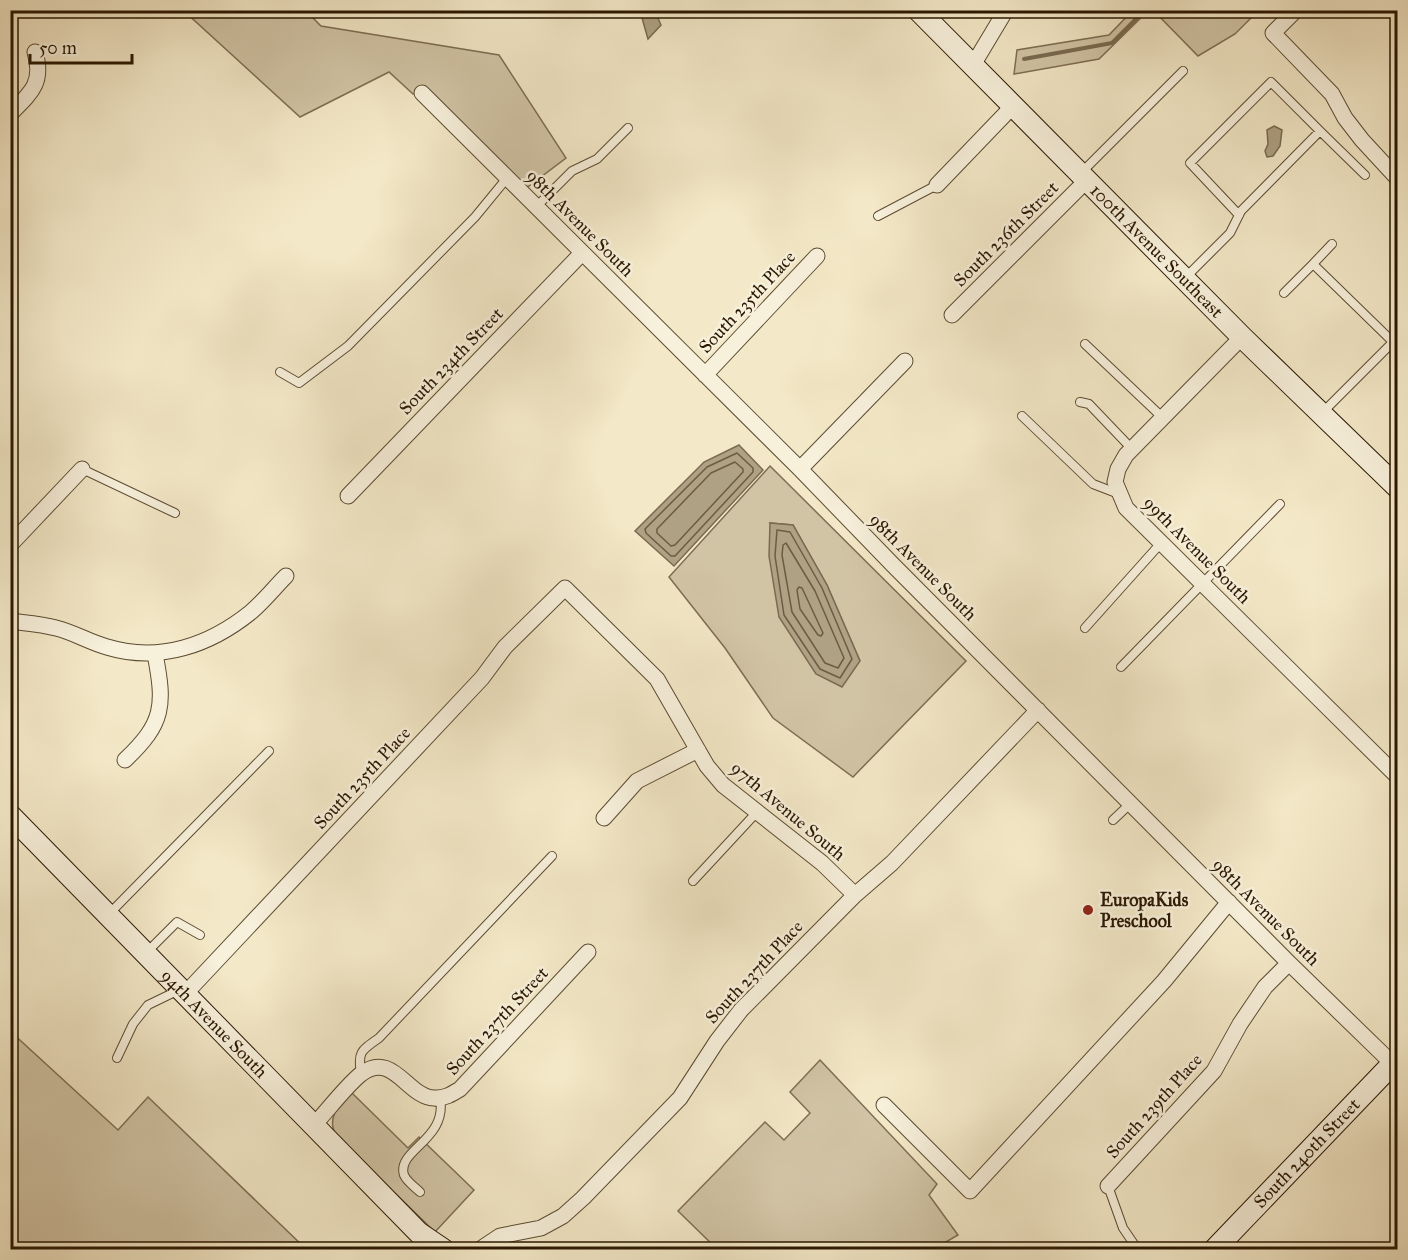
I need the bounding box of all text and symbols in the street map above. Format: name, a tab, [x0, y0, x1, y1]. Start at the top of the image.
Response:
scale bar	[30, 27, 132, 65]
text: 50 m	[39, 37, 77, 59]
street label: 98th Avenue South	[522, 165, 638, 281]
street label: South 236th Street	[949, 176, 1064, 291]
street label: 100th Avenue Southeast	[1085, 179, 1228, 323]
street label: South 235th Place	[694, 246, 800, 358]
street label: South 234th Street	[394, 302, 508, 419]
street label: 99th Avenue South	[1139, 492, 1255, 608]
street label: 98th Avenue South	[865, 509, 981, 625]
street label: South 235th Place	[309, 722, 415, 834]
street label: 97th Avenue South	[726, 757, 850, 865]
street label: 98th Avenue South	[1208, 854, 1324, 970]
place label: EuropaKids Preschool	[1100, 889, 1189, 932]
marker: EuropaKids Preschool	[1081, 903, 1095, 917]
street label: South 237th Place	[701, 916, 807, 1028]
street label: South 237th Street	[441, 962, 553, 1080]
street label: 94th Avenue South	[156, 965, 272, 1083]
street label: South 239th Place	[1101, 1049, 1207, 1163]
street label: South 240th Street	[1249, 1093, 1365, 1213]

